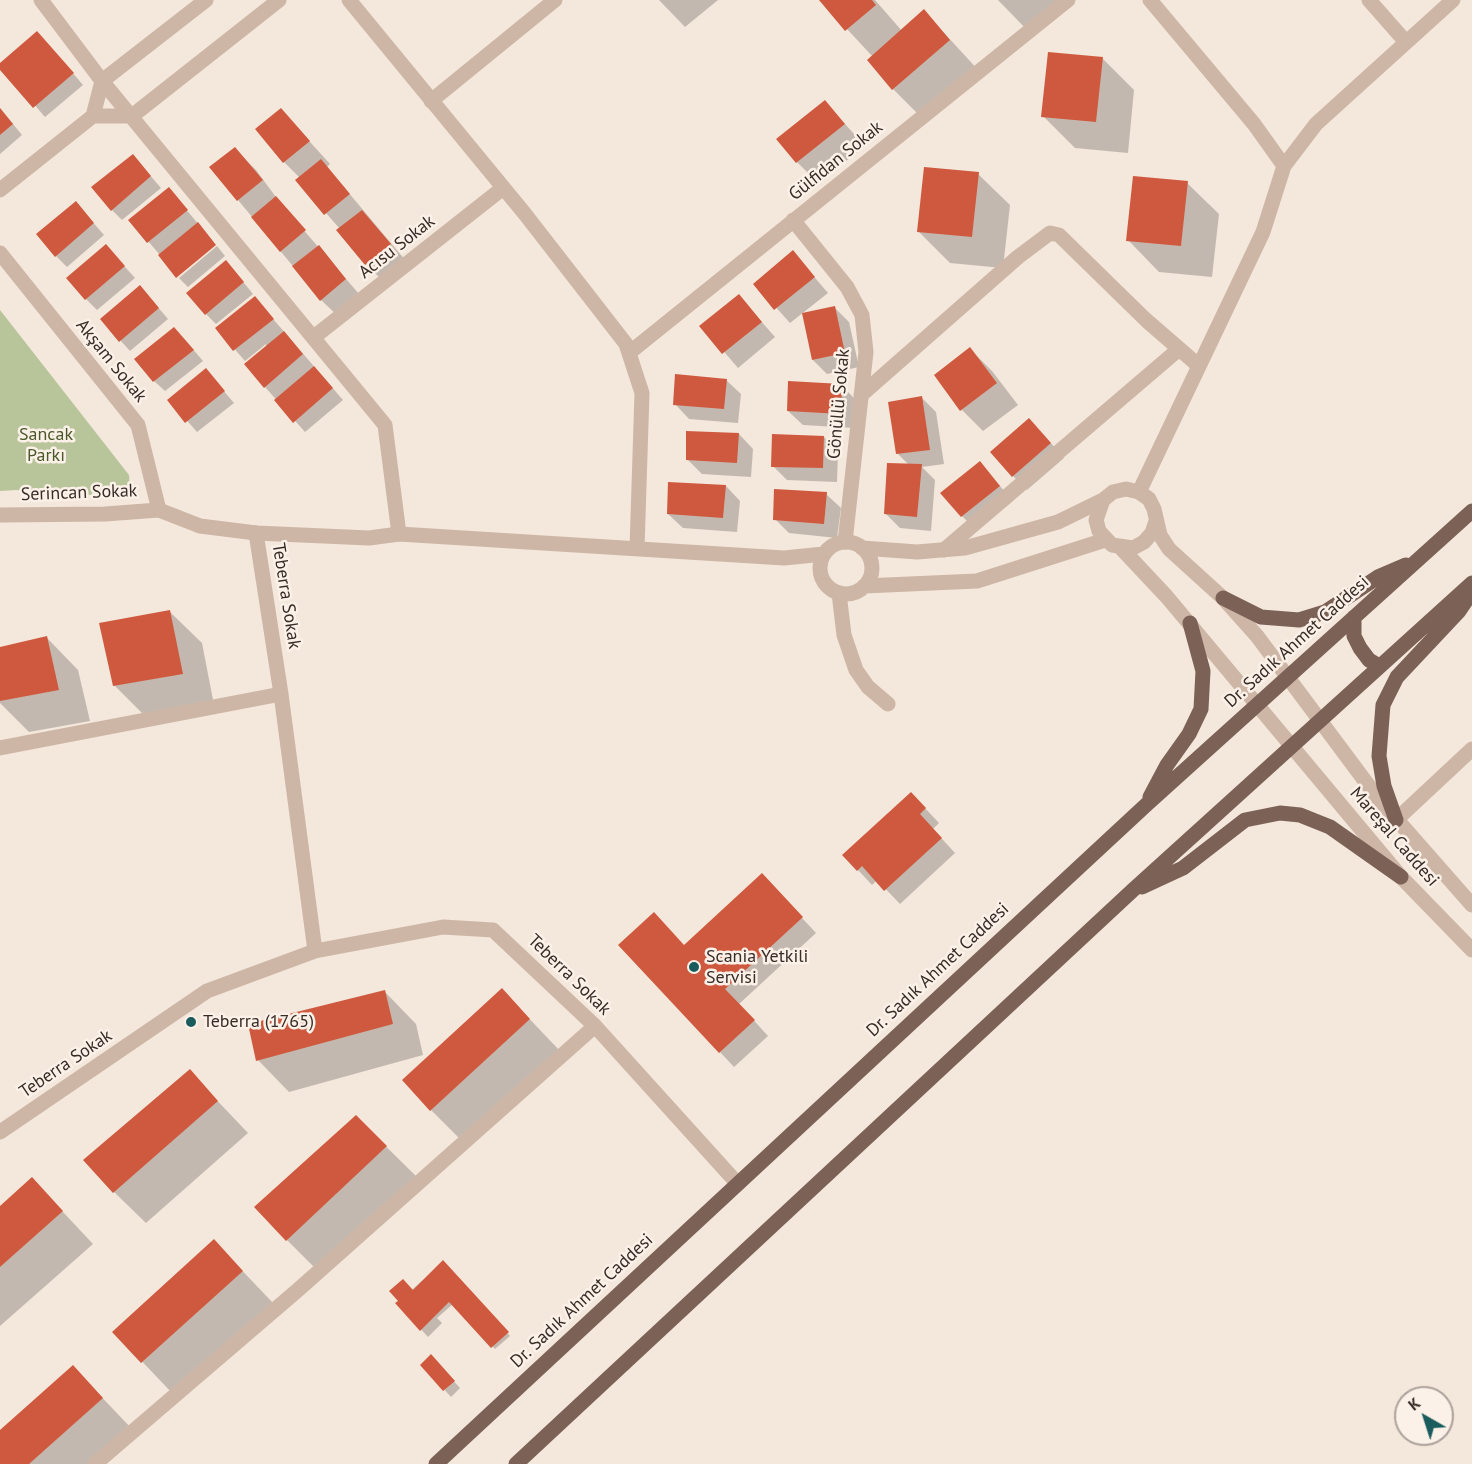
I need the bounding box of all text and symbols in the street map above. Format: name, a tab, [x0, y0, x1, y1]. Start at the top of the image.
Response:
street label: Gülfidan Sokak	[785, 117, 887, 205]
street label: Acısu Sokak	[355, 211, 439, 283]
street label: Akşam Sokak	[71, 315, 151, 407]
street label: Gönüllü Sokak	[823, 348, 855, 460]
park label: Sancak Parkı	[19, 424, 73, 466]
street label: Serincan Sokak	[20, 480, 138, 506]
street label: Teberra Sokak	[267, 541, 305, 651]
street label: Dr. Sadık Ahmet Caddesi	[1220, 571, 1374, 713]
street label: Mareşal Caddesi	[1345, 783, 1443, 891]
street label: Dr. Sadık Ahmet Caddesi	[862, 898, 1014, 1042]
street label: Teberra Sokak	[523, 930, 615, 1020]
place label: Scania Yetkili Servisi	[706, 946, 808, 988]
marker: Scania Yetkili Servisi	[687, 960, 701, 974]
place label: Teberra (1765)	[203, 1011, 314, 1033]
marker: Teberra (1765)	[184, 1015, 198, 1029]
street label: Teberra Sokak	[16, 1025, 116, 1103]
street label: Dr. Sadık Ahmet Caddesi	[506, 1229, 658, 1373]
north arrow	[1394, 1386, 1454, 1446]
text: K	[1404, 1393, 1424, 1414]

